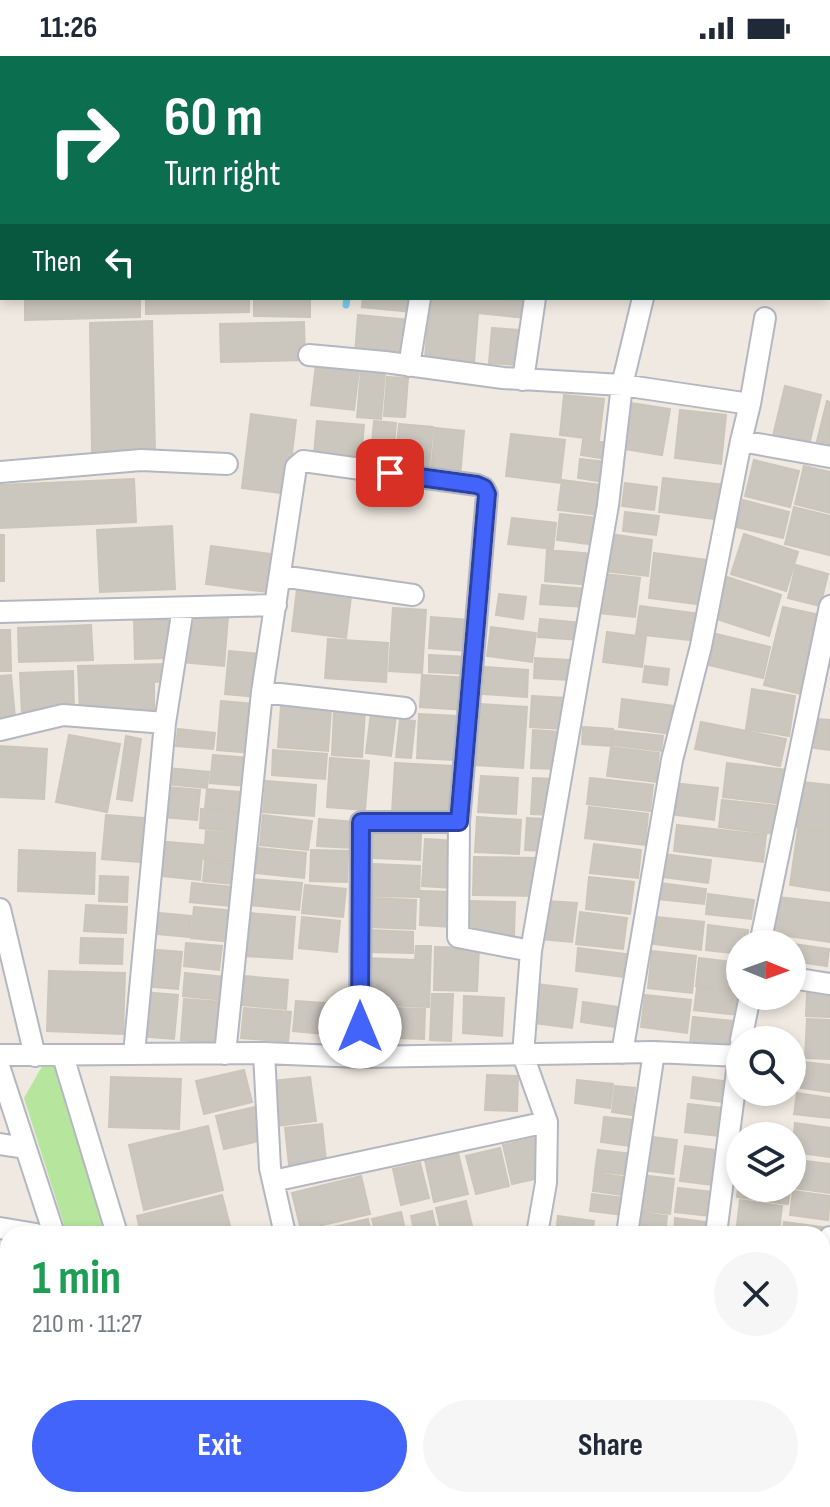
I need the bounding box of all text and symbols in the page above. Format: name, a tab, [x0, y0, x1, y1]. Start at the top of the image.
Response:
text: 11:26	[40, 10, 97, 46]
text: 60 m	[164, 85, 263, 152]
icon: right	[32, 88, 136, 192]
text: Turn right	[164, 153, 281, 196]
icon: left	[98, 240, 142, 284]
text: Then	[32, 244, 82, 280]
pin	[356, 439, 424, 507]
icon: arrive	[368, 451, 412, 495]
north arrow	[726, 930, 806, 1010]
map controls	[726, 930, 806, 1202]
position arrow	[318, 985, 402, 1069]
button: search	[726, 1026, 806, 1106]
button: layers	[726, 1122, 806, 1202]
text: 1 min	[32, 1250, 121, 1307]
button: close	[714, 1252, 798, 1336]
text: 210 m · 11:27	[32, 1309, 142, 1340]
button: Exit	[32, 1400, 407, 1492]
button: Share	[423, 1400, 798, 1492]

